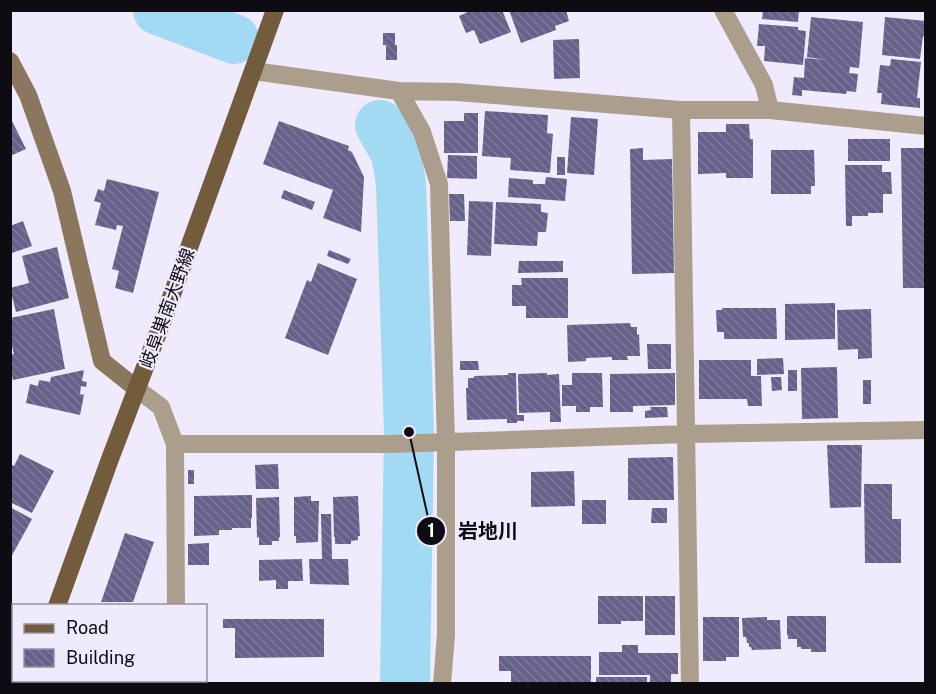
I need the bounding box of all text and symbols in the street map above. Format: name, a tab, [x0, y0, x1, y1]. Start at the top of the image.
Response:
street label: 岐阜巣南大野線	[136, 245, 198, 371]
callout: 岩地川	[416, 512, 530, 550]
text: 岩地川	[458, 519, 518, 543]
text: 1	[427, 520, 435, 541]
legend	[12, 604, 207, 682]
text: Road	[66, 617, 109, 638]
text: Building	[66, 647, 135, 668]

